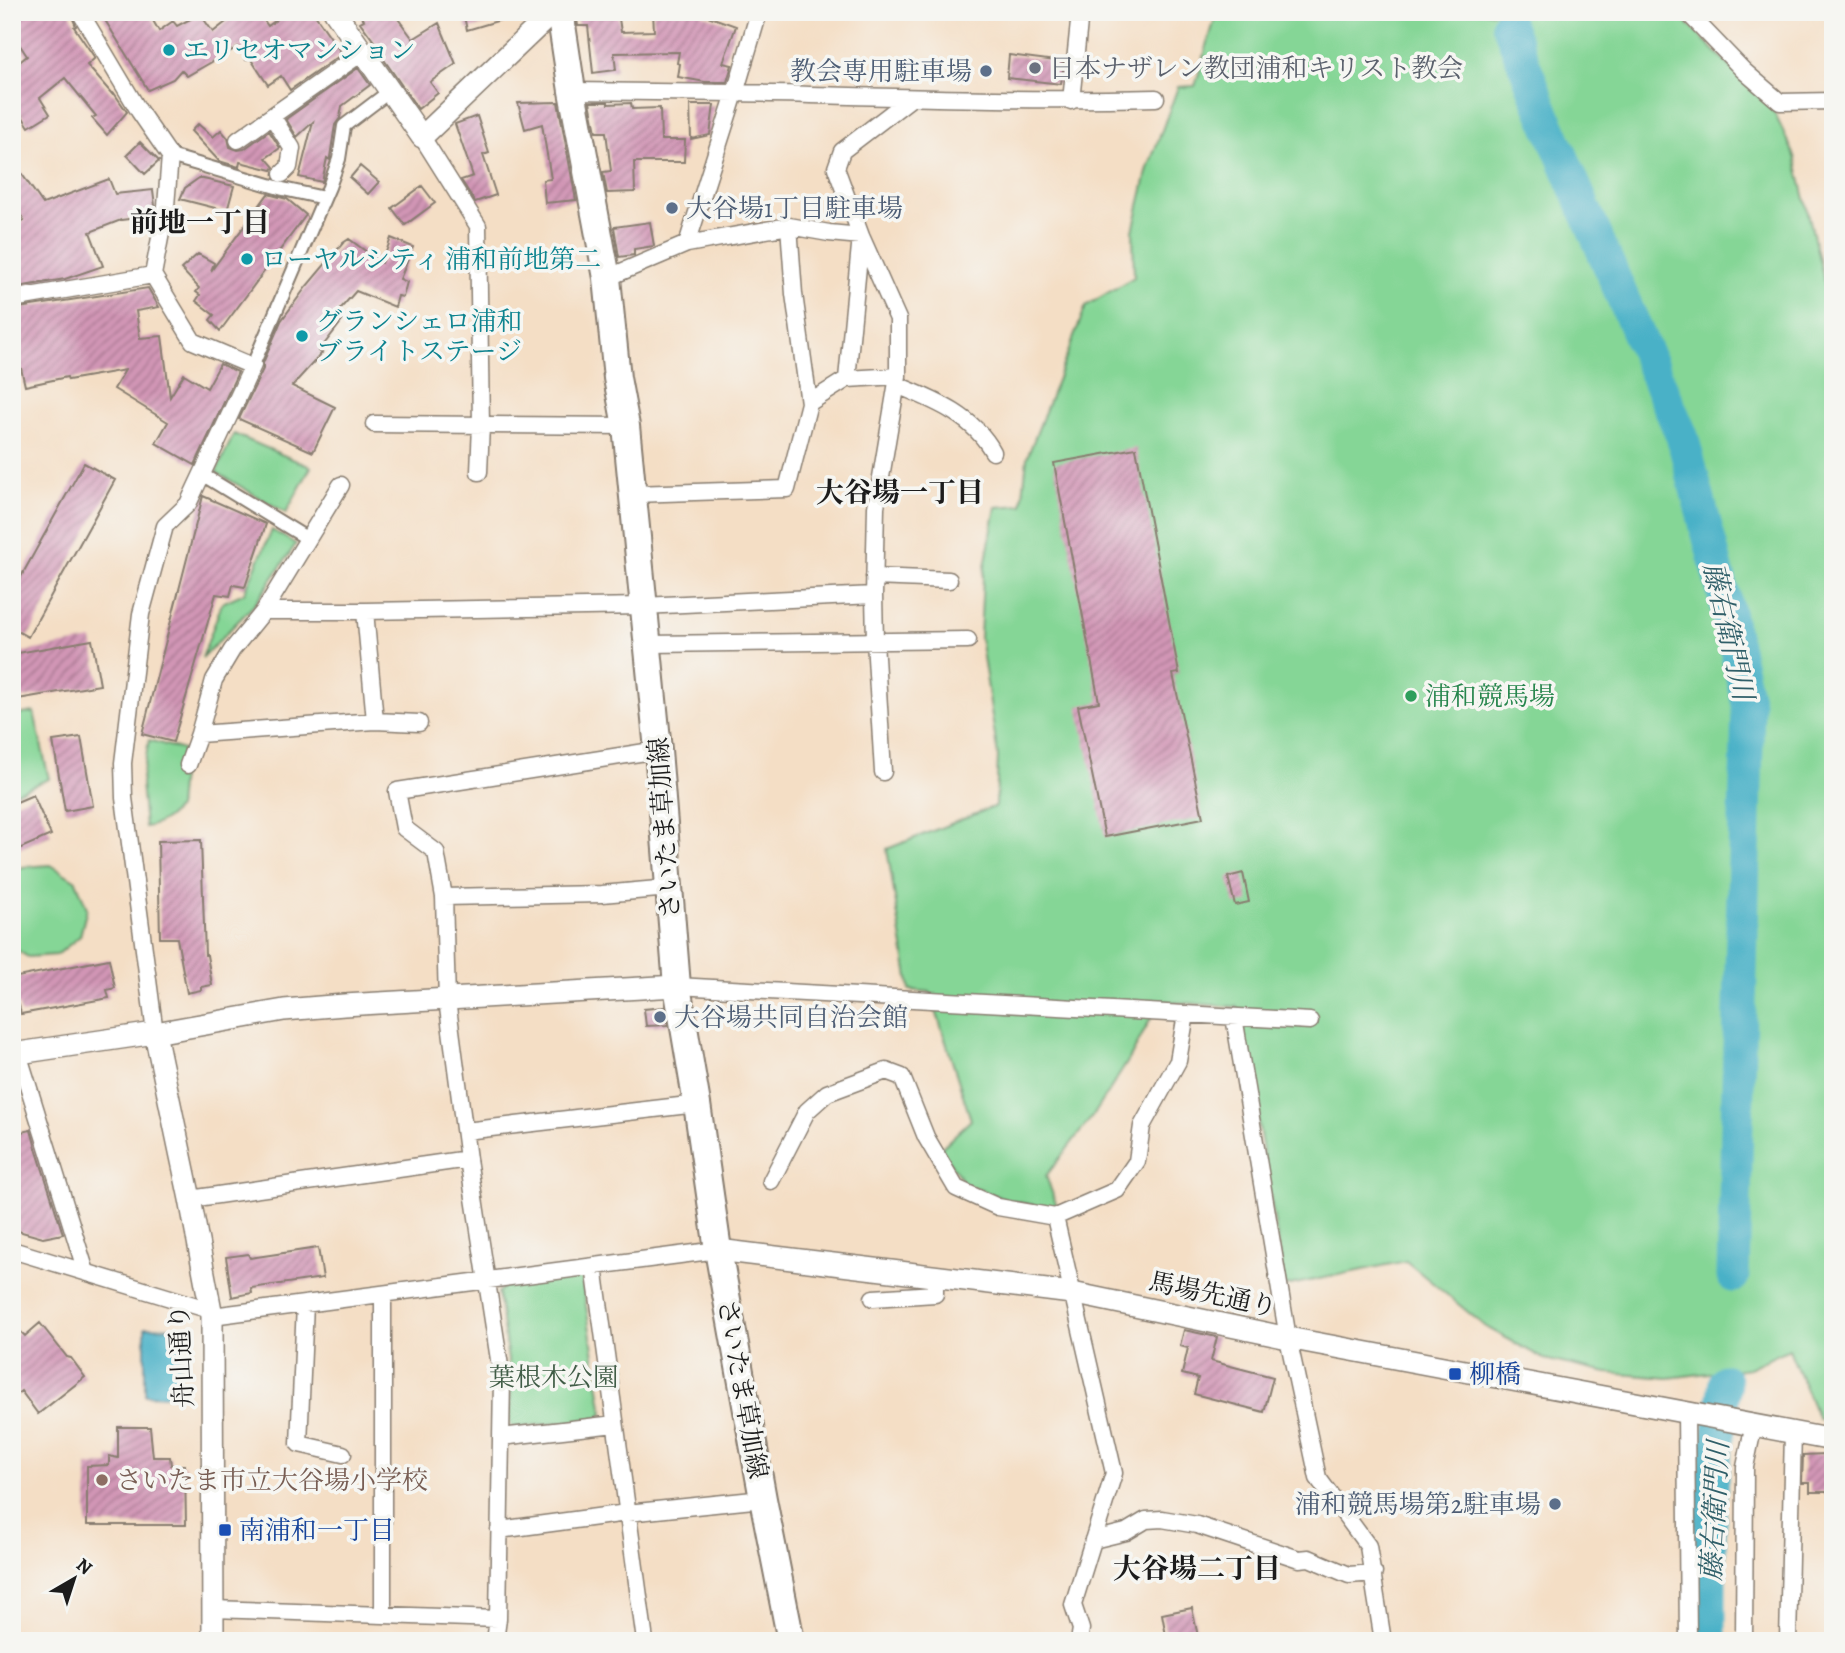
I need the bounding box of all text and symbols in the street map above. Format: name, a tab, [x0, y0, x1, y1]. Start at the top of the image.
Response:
place label: エリセオマンション	[183, 33, 416, 68]
marker: エリセオマンション	[161, 42, 177, 58]
place label: 日本ナザレン教団浦和キリスト教会	[1049, 51, 1463, 86]
place label: 教会専用駐車場	[790, 54, 972, 89]
marker: 日本ナザレン教団浦和キリスト教会	[1027, 60, 1043, 76]
marker: 教会専用駐車場	[978, 63, 994, 79]
place label: 大谷場1丁目駐車場	[686, 191, 903, 226]
marker: 大谷場1丁目駐車場	[664, 200, 680, 216]
district label: 前地一丁目	[130, 204, 270, 242]
place label: ローヤルシティ 浦和前地第二	[261, 242, 601, 277]
marker: ローヤルシティ 浦和前地第二	[239, 251, 255, 267]
place label: グランシェロ浦和 ブライトステージ	[316, 304, 523, 369]
marker: グランシェロ浦和 ブライトステージ	[294, 328, 310, 344]
district label: 大谷場一丁目	[816, 474, 984, 512]
water label: 藤右衛門川	[1694, 559, 1763, 707]
place label: 浦和競馬場	[1425, 679, 1555, 714]
marker: 浦和競馬場	[1403, 688, 1419, 704]
street label: さいたま草加線	[641, 736, 688, 920]
place label: 大谷場共同自治会館	[674, 1000, 908, 1035]
marker: 大谷場共同自治会館	[652, 1009, 668, 1025]
street label: 馬場先通り	[1146, 1264, 1280, 1325]
street label: さいたま草加線	[709, 1296, 776, 1482]
street label: 舟山通り	[161, 1303, 202, 1409]
place label: 柳橋	[1469, 1357, 1521, 1392]
park label: 葉根木公園	[489, 1360, 619, 1395]
marker: 柳橋	[1447, 1366, 1463, 1382]
water label: 藤右衛門川	[1692, 1437, 1738, 1582]
place label: さいたま市立大谷場小学校	[116, 1463, 428, 1498]
marker: さいたま市立大谷場小学校	[94, 1472, 110, 1488]
place label: 浦和競馬場第2駐車場	[1295, 1487, 1541, 1522]
marker: 浦和競馬場第2駐車場	[1547, 1496, 1563, 1512]
place label: 南浦和一丁目	[239, 1513, 395, 1548]
marker: 南浦和一丁目	[217, 1522, 233, 1538]
north arrow	[38, 1544, 108, 1614]
district label: 大谷場二丁目	[1113, 1550, 1281, 1588]
text: N	[71, 1552, 98, 1581]

